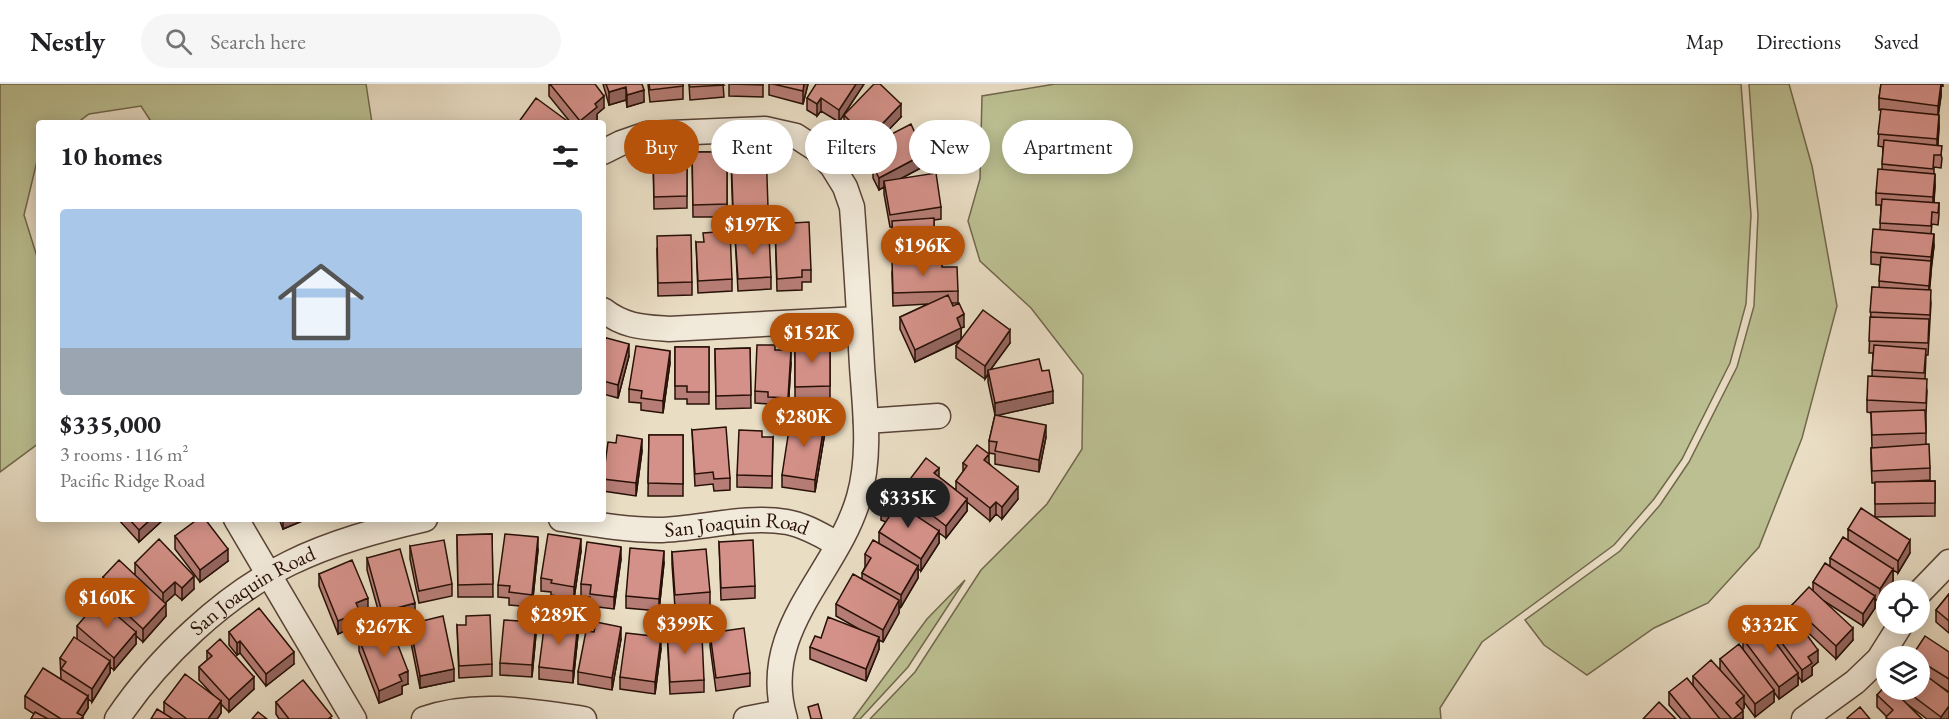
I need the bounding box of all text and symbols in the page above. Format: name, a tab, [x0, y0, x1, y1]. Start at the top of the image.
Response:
search box	[141, 14, 561, 68]
text: Nestly	[30, 23, 105, 59]
icon: search	[162, 25, 195, 58]
text: Search here	[210, 27, 306, 56]
text: Map	[1686, 28, 1723, 55]
text: Directions	[1756, 28, 1841, 55]
text: Saved	[1874, 28, 1919, 55]
chip: Buy	[624, 120, 699, 174]
chip: Rent	[711, 120, 793, 174]
chip: Filters	[805, 120, 897, 174]
chip: New	[909, 120, 990, 174]
chip: Apartment	[1002, 120, 1133, 174]
text: 10 homes	[60, 139, 162, 173]
icon: filters	[549, 140, 582, 173]
pin: $197K	[711, 205, 795, 256]
text: $197K	[725, 211, 781, 237]
pin: $196K	[881, 226, 965, 277]
text: $196K	[895, 232, 951, 258]
icon: home	[267, 248, 375, 356]
pin: $152K	[770, 313, 854, 364]
text: $152K	[784, 319, 840, 345]
pin: $280K	[762, 397, 846, 448]
text: $280K	[776, 403, 832, 429]
text: $335,000	[60, 407, 161, 441]
text: 3 rooms · 116 m²	[60, 441, 188, 467]
text: Pacific Ridge Road	[60, 467, 205, 493]
pin: $335K	[866, 478, 950, 529]
text: $335K	[880, 484, 936, 510]
street label: San Joaquin Road	[664, 506, 814, 543]
street label: San Joaquin Road	[184, 539, 320, 641]
pin: $160K	[65, 578, 149, 629]
map controls	[1876, 580, 1930, 700]
button: locate	[1876, 580, 1930, 634]
text: $160K	[79, 584, 135, 610]
pin: $289K	[517, 595, 601, 646]
text: $289K	[531, 601, 587, 627]
pin: $399K	[643, 604, 727, 655]
pin: $332K	[1728, 605, 1812, 656]
pin: $267K	[342, 607, 426, 658]
text: $399K	[657, 610, 713, 636]
text: $332K	[1742, 611, 1798, 637]
text: $267K	[356, 613, 412, 639]
button: layers	[1876, 646, 1930, 700]

